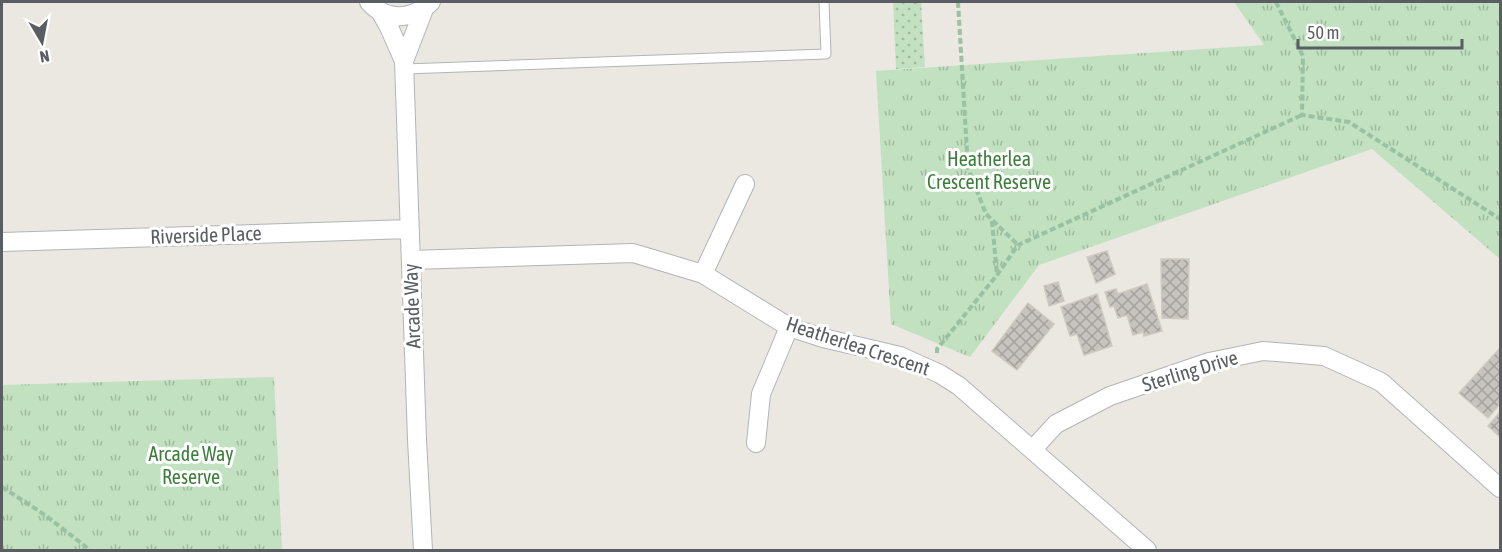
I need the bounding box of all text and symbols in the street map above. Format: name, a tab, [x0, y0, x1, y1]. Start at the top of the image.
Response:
north arrow	[12, 12, 72, 72]
scale bar	[1298, 12, 1462, 50]
text: 50 m	[1307, 22, 1339, 43]
text: N	[38, 47, 51, 66]
park label: Heatherlea Crescent Reserve	[927, 147, 1051, 193]
street label: Riverside Place	[150, 221, 262, 248]
street label: Arcade Way	[399, 263, 424, 349]
street label: Heatherlea Crescent	[783, 311, 933, 380]
street label: Sterling Drive	[1139, 345, 1240, 396]
park label: Arcade Way Reserve	[148, 442, 234, 488]

